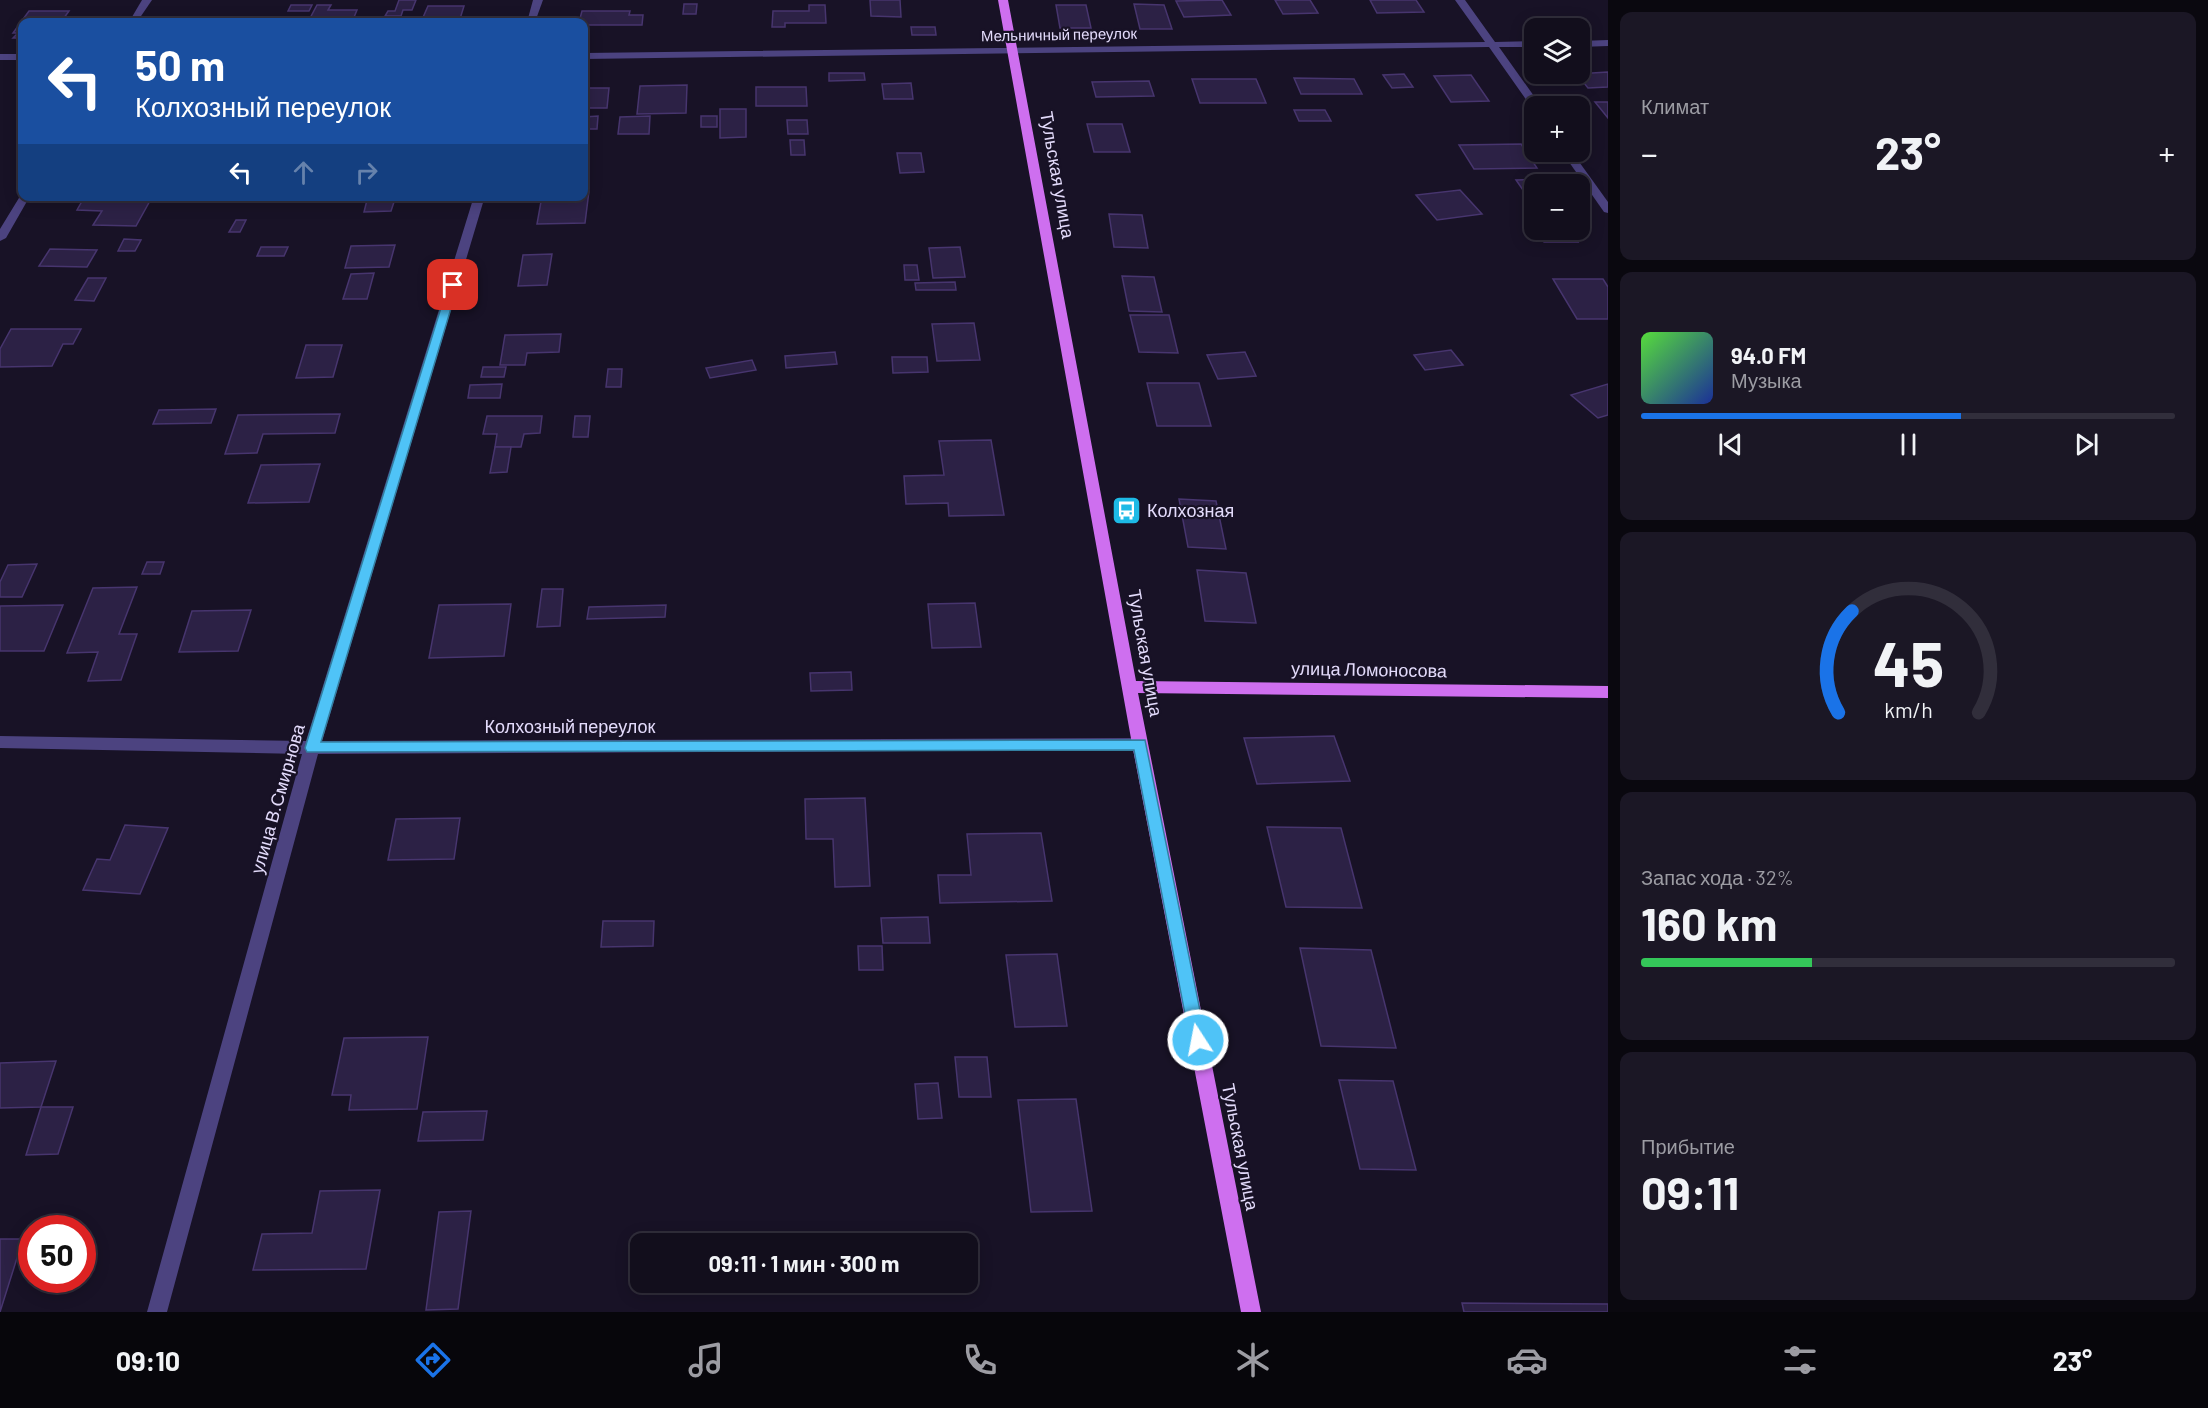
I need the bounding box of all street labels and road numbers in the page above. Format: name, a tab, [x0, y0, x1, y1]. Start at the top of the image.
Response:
street label: Мельничный переулок	[981, 24, 1138, 44]
street label: Тульская улица	[1036, 110, 1080, 241]
street label: Тульская улица	[1124, 588, 1168, 719]
street label: улица Ломоносова	[1291, 657, 1448, 681]
street label: Колхозный переулок	[485, 715, 656, 737]
street label: улица В.Смирнова	[245, 720, 309, 876]
street label: Тульская улица	[1218, 1082, 1264, 1213]

